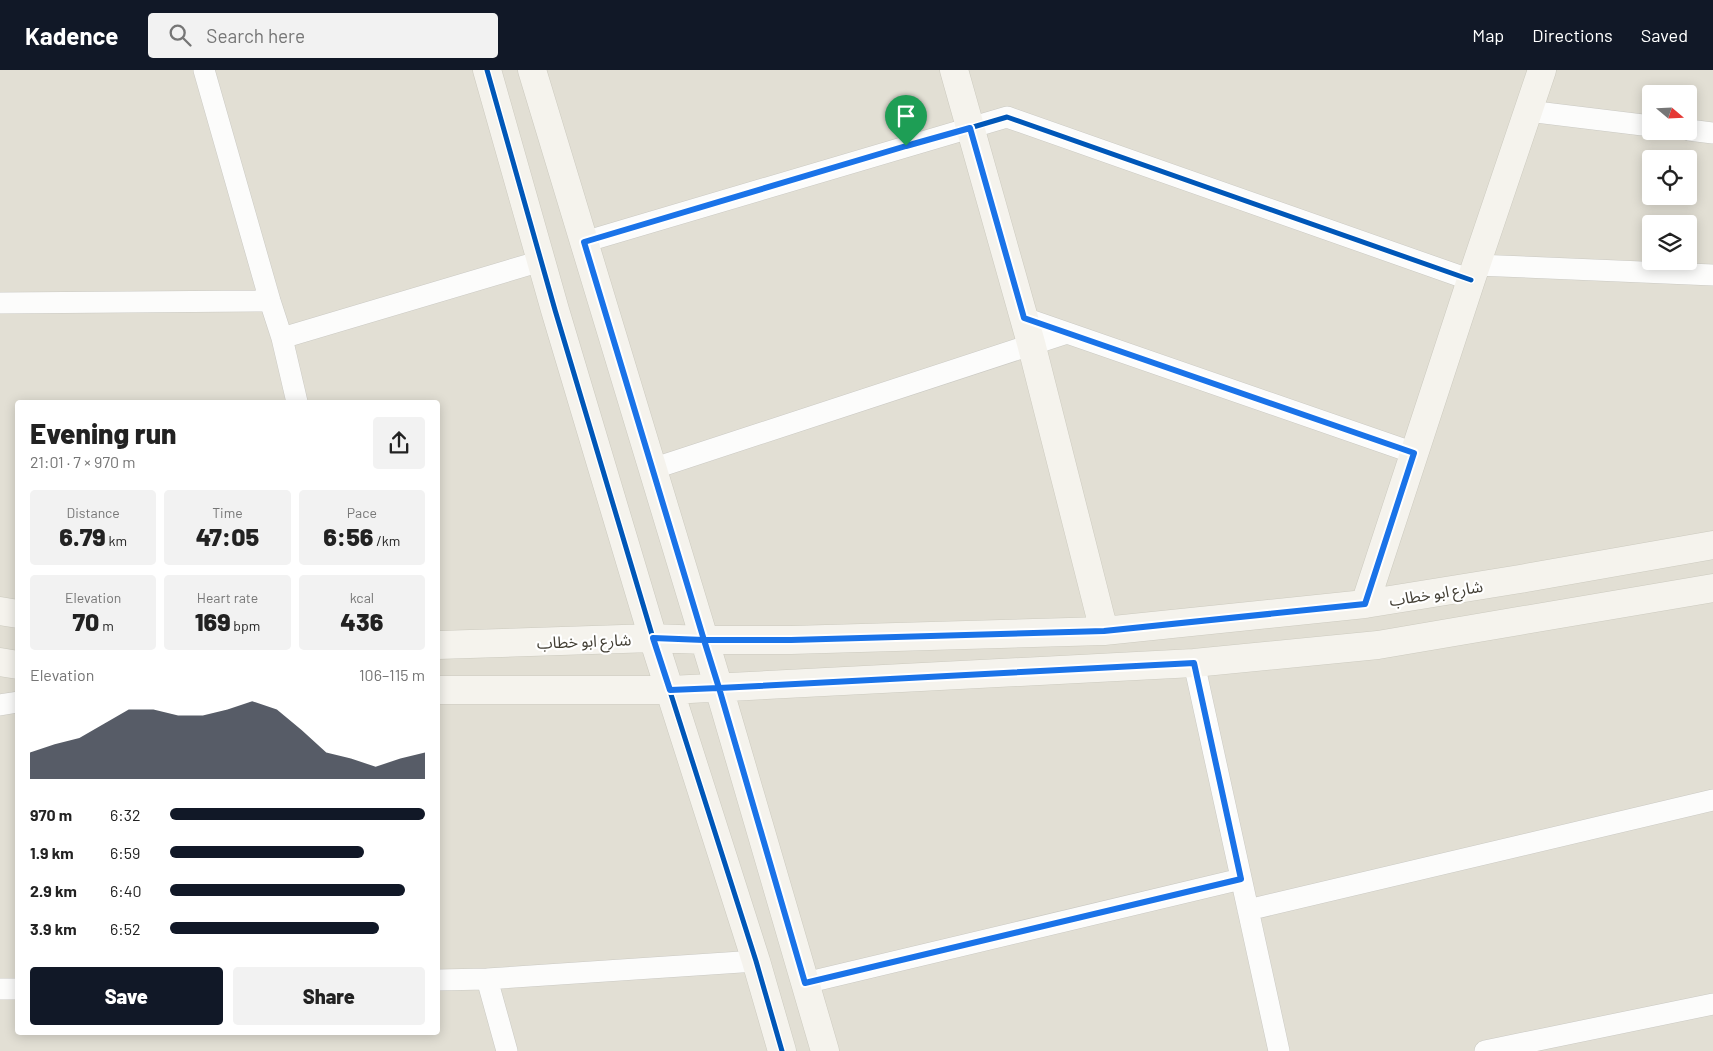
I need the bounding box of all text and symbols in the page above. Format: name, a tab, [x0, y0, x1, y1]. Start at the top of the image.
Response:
search box	[148, 13, 498, 58]
text: Kadence	[25, 21, 118, 50]
icon: search	[166, 21, 194, 49]
text: Search here	[206, 24, 305, 47]
text: Map	[1472, 24, 1504, 46]
text: Directions	[1532, 24, 1613, 46]
text: Saved	[1641, 24, 1688, 46]
north arrow	[1642, 85, 1698, 140]
map controls	[1642, 85, 1697, 270]
pin	[885, 95, 927, 146]
icon: arrive	[892, 102, 920, 130]
button: locate	[1642, 150, 1697, 205]
button: layers	[1642, 215, 1697, 270]
text: Evening run	[30, 416, 176, 450]
button: share	[373, 417, 425, 469]
text: 21:01 · 7 × 970 m	[30, 452, 135, 471]
text: Distance	[66, 504, 120, 521]
text: Time	[212, 504, 243, 521]
text: Pace	[347, 504, 377, 521]
text: 6.79	[59, 521, 106, 551]
text: 47:05	[196, 521, 259, 551]
text: 6:56	[323, 521, 373, 551]
text: km	[106, 532, 127, 549]
text: /km	[373, 532, 400, 549]
street label: شارع ابو خطاب	[1388, 576, 1485, 613]
text: Elevation	[65, 589, 121, 606]
text: Heart rate	[197, 589, 258, 606]
text: kcal	[350, 589, 374, 606]
text: 70	[73, 606, 99, 636]
text: 169	[195, 606, 231, 636]
text: 436	[340, 606, 383, 636]
text: m	[99, 617, 114, 634]
text: bpm	[231, 617, 260, 634]
street label: شارع ابو خطاب	[536, 629, 632, 656]
text: Elevation	[30, 665, 94, 684]
text: 106–115 m	[359, 665, 425, 684]
text: 970 m	[30, 805, 72, 824]
text: 6:32	[110, 805, 140, 824]
text: 1.9 km	[30, 843, 74, 862]
text: 6:59	[110, 843, 140, 862]
text: 2.9 km	[30, 881, 77, 900]
text: 6:40	[110, 881, 142, 900]
text: 3.9 km	[30, 919, 77, 938]
text: 6:52	[110, 919, 140, 938]
button: Save	[30, 967, 223, 1025]
button: Share	[233, 967, 425, 1025]

